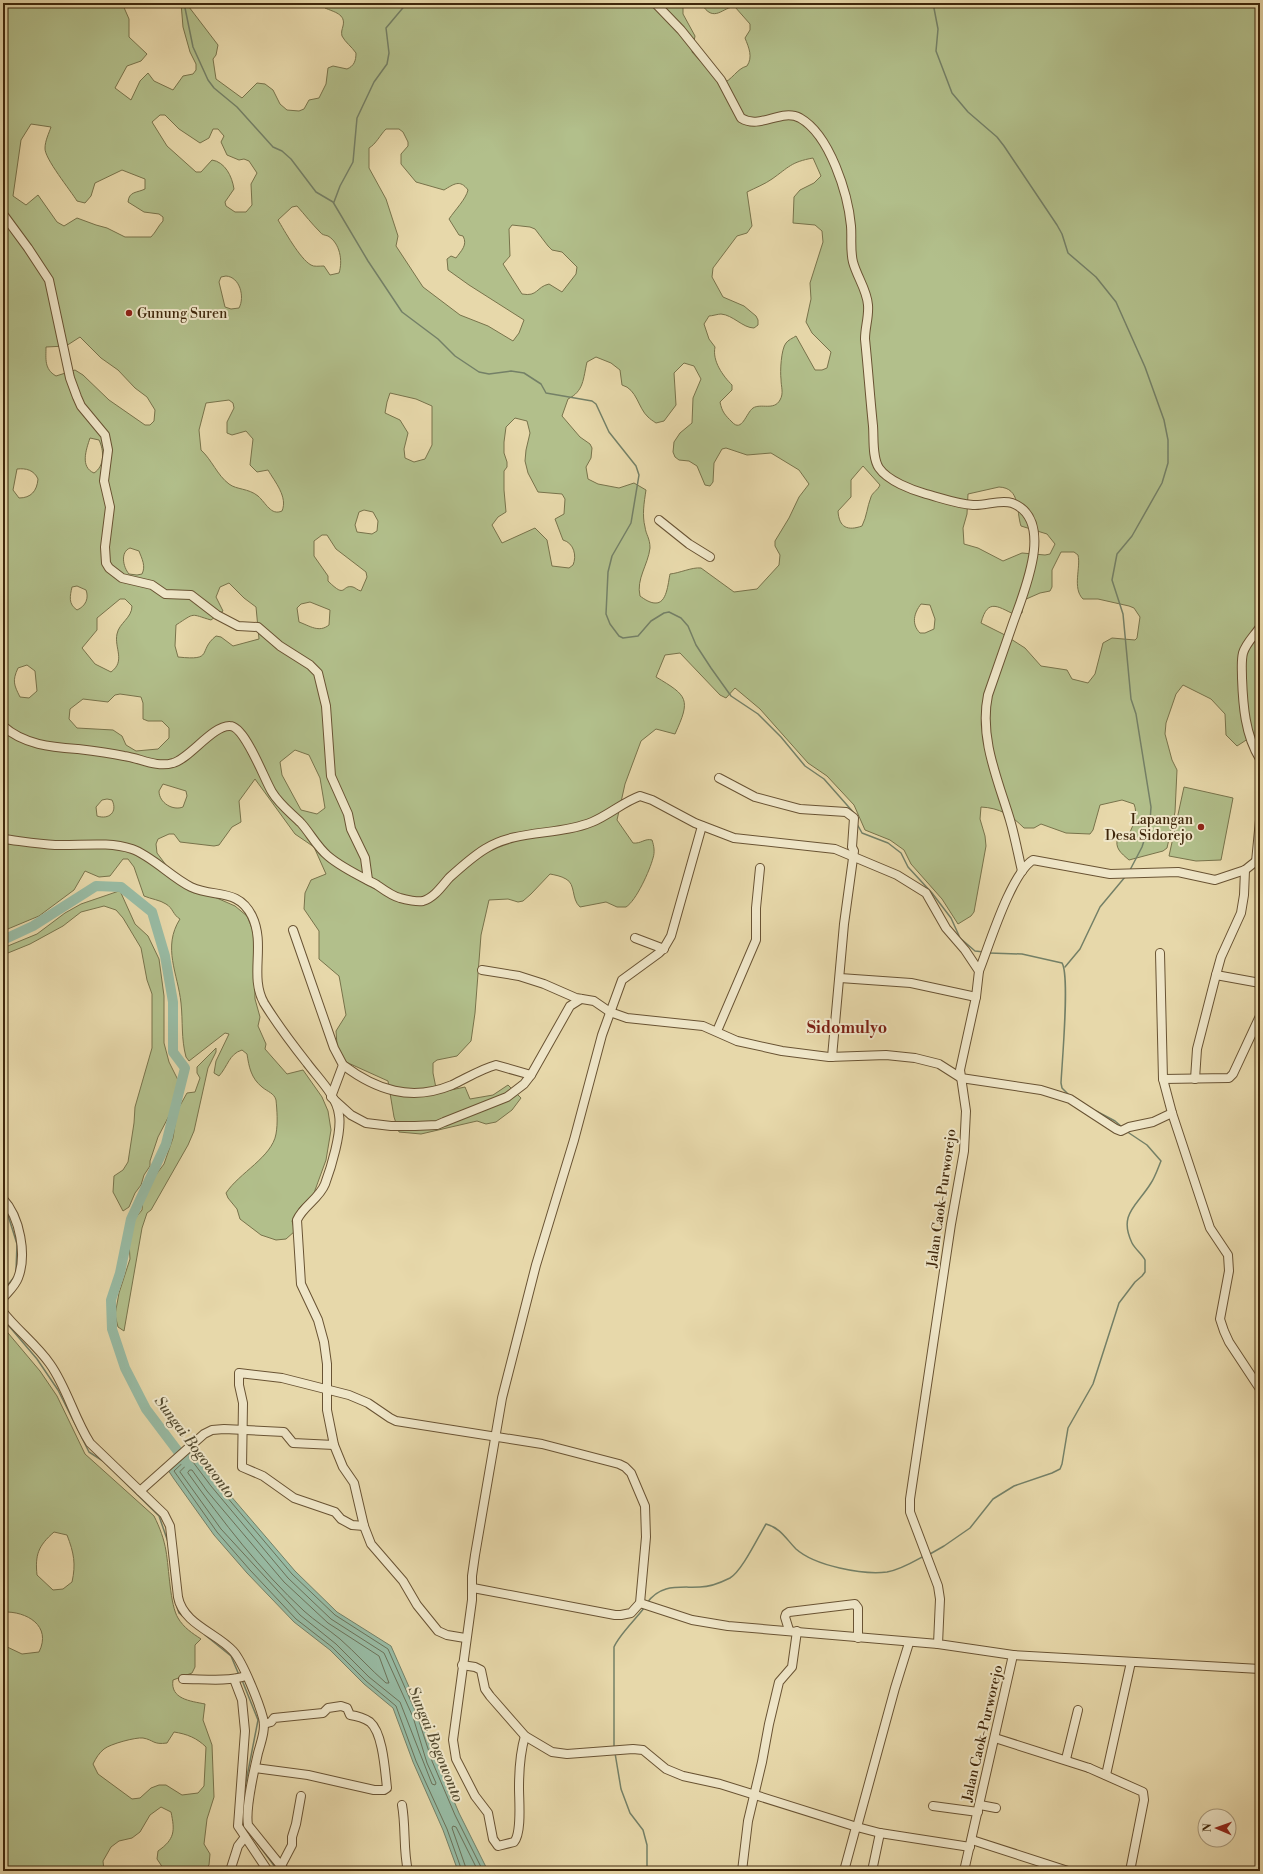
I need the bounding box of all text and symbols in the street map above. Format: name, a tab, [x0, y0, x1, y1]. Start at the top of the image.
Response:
place label: Gunung Suren	[137, 305, 228, 323]
marker: Gunung Suren	[124, 308, 134, 318]
place label: Lapangan Desa Sidorejo	[1105, 811, 1194, 845]
marker: Lapangan Desa Sidorejo	[1196, 822, 1206, 832]
district label: Sidomulyo	[807, 1018, 887, 1038]
street label: Jalan Caok-Purworejo	[923, 1128, 961, 1270]
water label: Sungai Bogowonto	[150, 1392, 239, 1502]
street label: Jalan Caok-Purworejo	[958, 1663, 1007, 1804]
water label: Sungai Bogowonto	[404, 1683, 467, 1805]
north arrow	[1197, 1808, 1237, 1848]
text: N	[1201, 1823, 1215, 1832]

